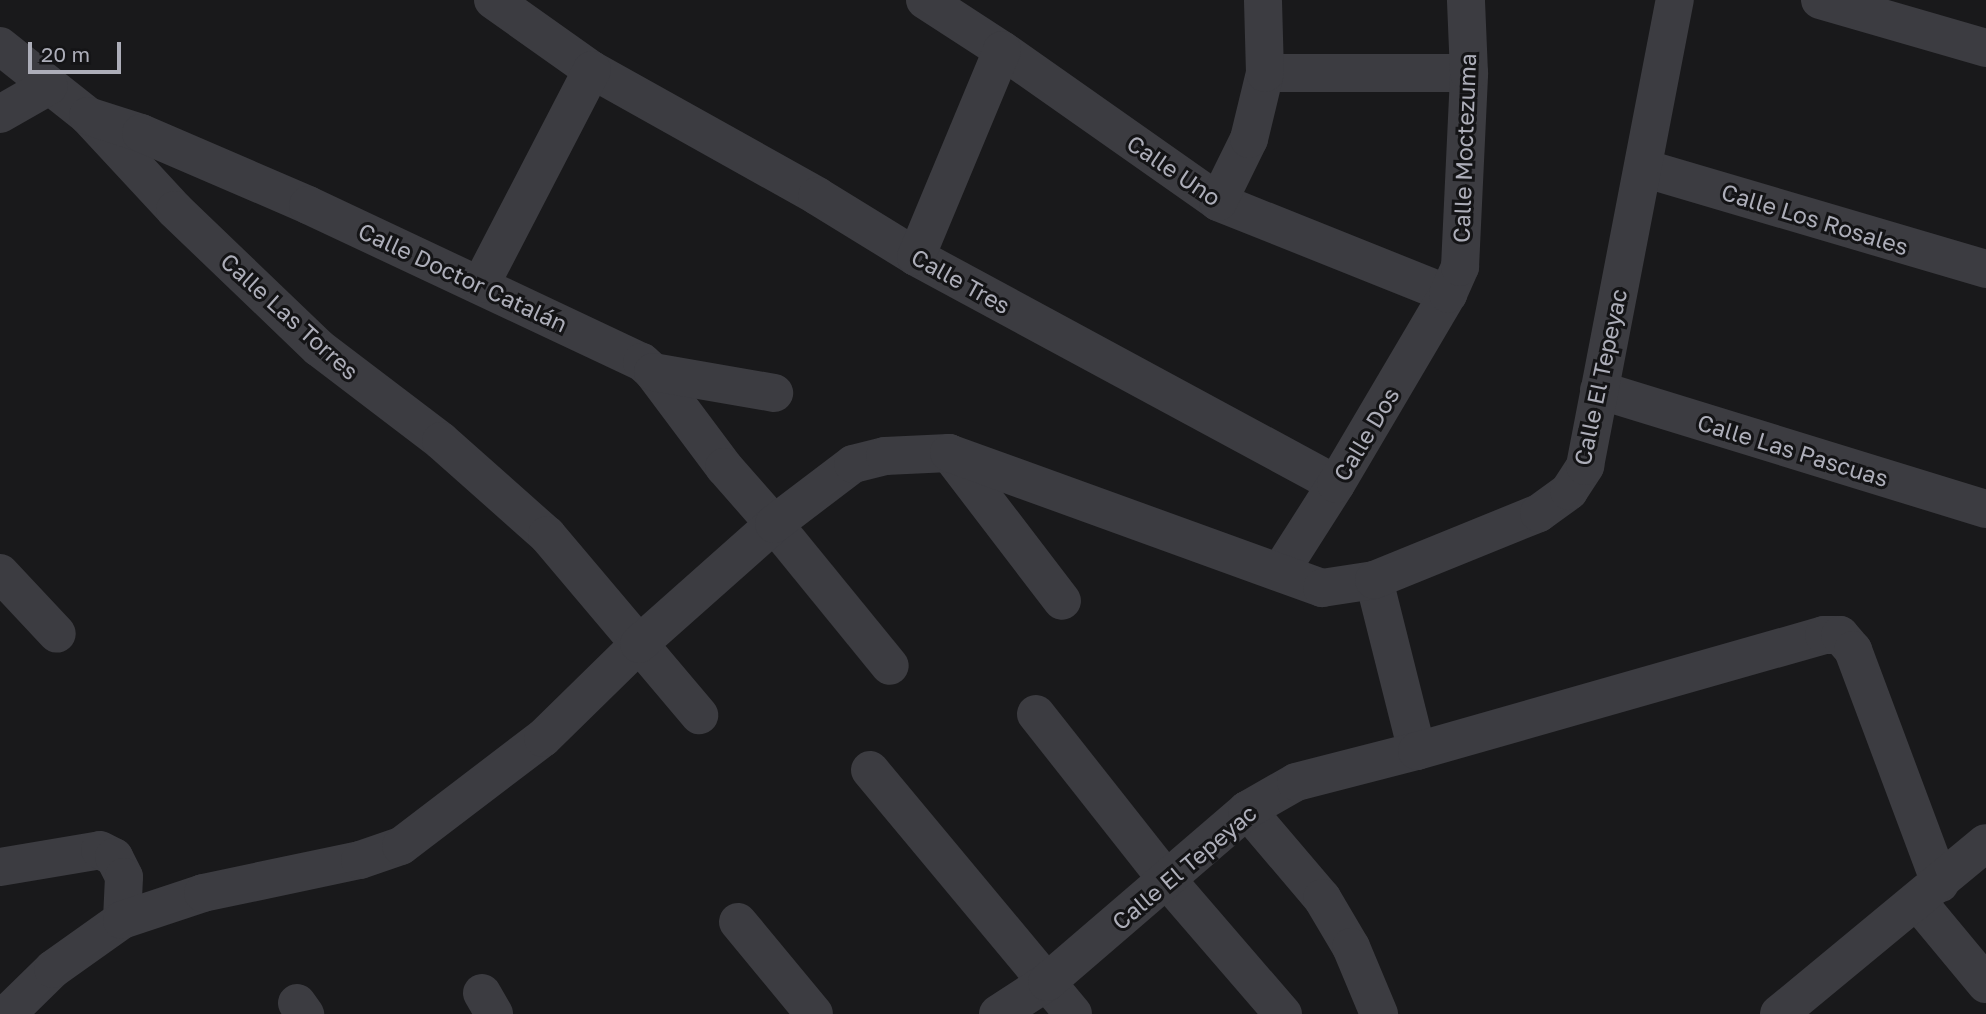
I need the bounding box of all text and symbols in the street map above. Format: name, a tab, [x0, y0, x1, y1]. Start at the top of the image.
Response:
scale bar	[32, 28, 124, 72]
text: 20 m	[41, 41, 90, 67]
street label: Calle Moctezuma	[1447, 53, 1481, 243]
street label: Calle Uno	[1122, 129, 1226, 211]
street label: Calle Los Rosales	[1718, 177, 1912, 261]
street label: Calle Doctor Catalán	[354, 216, 572, 338]
street label: Calle Tres	[907, 243, 1015, 319]
street label: Calle Las Torres	[215, 247, 365, 385]
street label: Calle El Tepeyac	[1568, 286, 1632, 468]
street label: Calle Dos	[1327, 382, 1405, 486]
street label: Calle Las Pascuas	[1694, 408, 1892, 492]
street label: Calle El Tepeyac	[1106, 799, 1262, 935]

